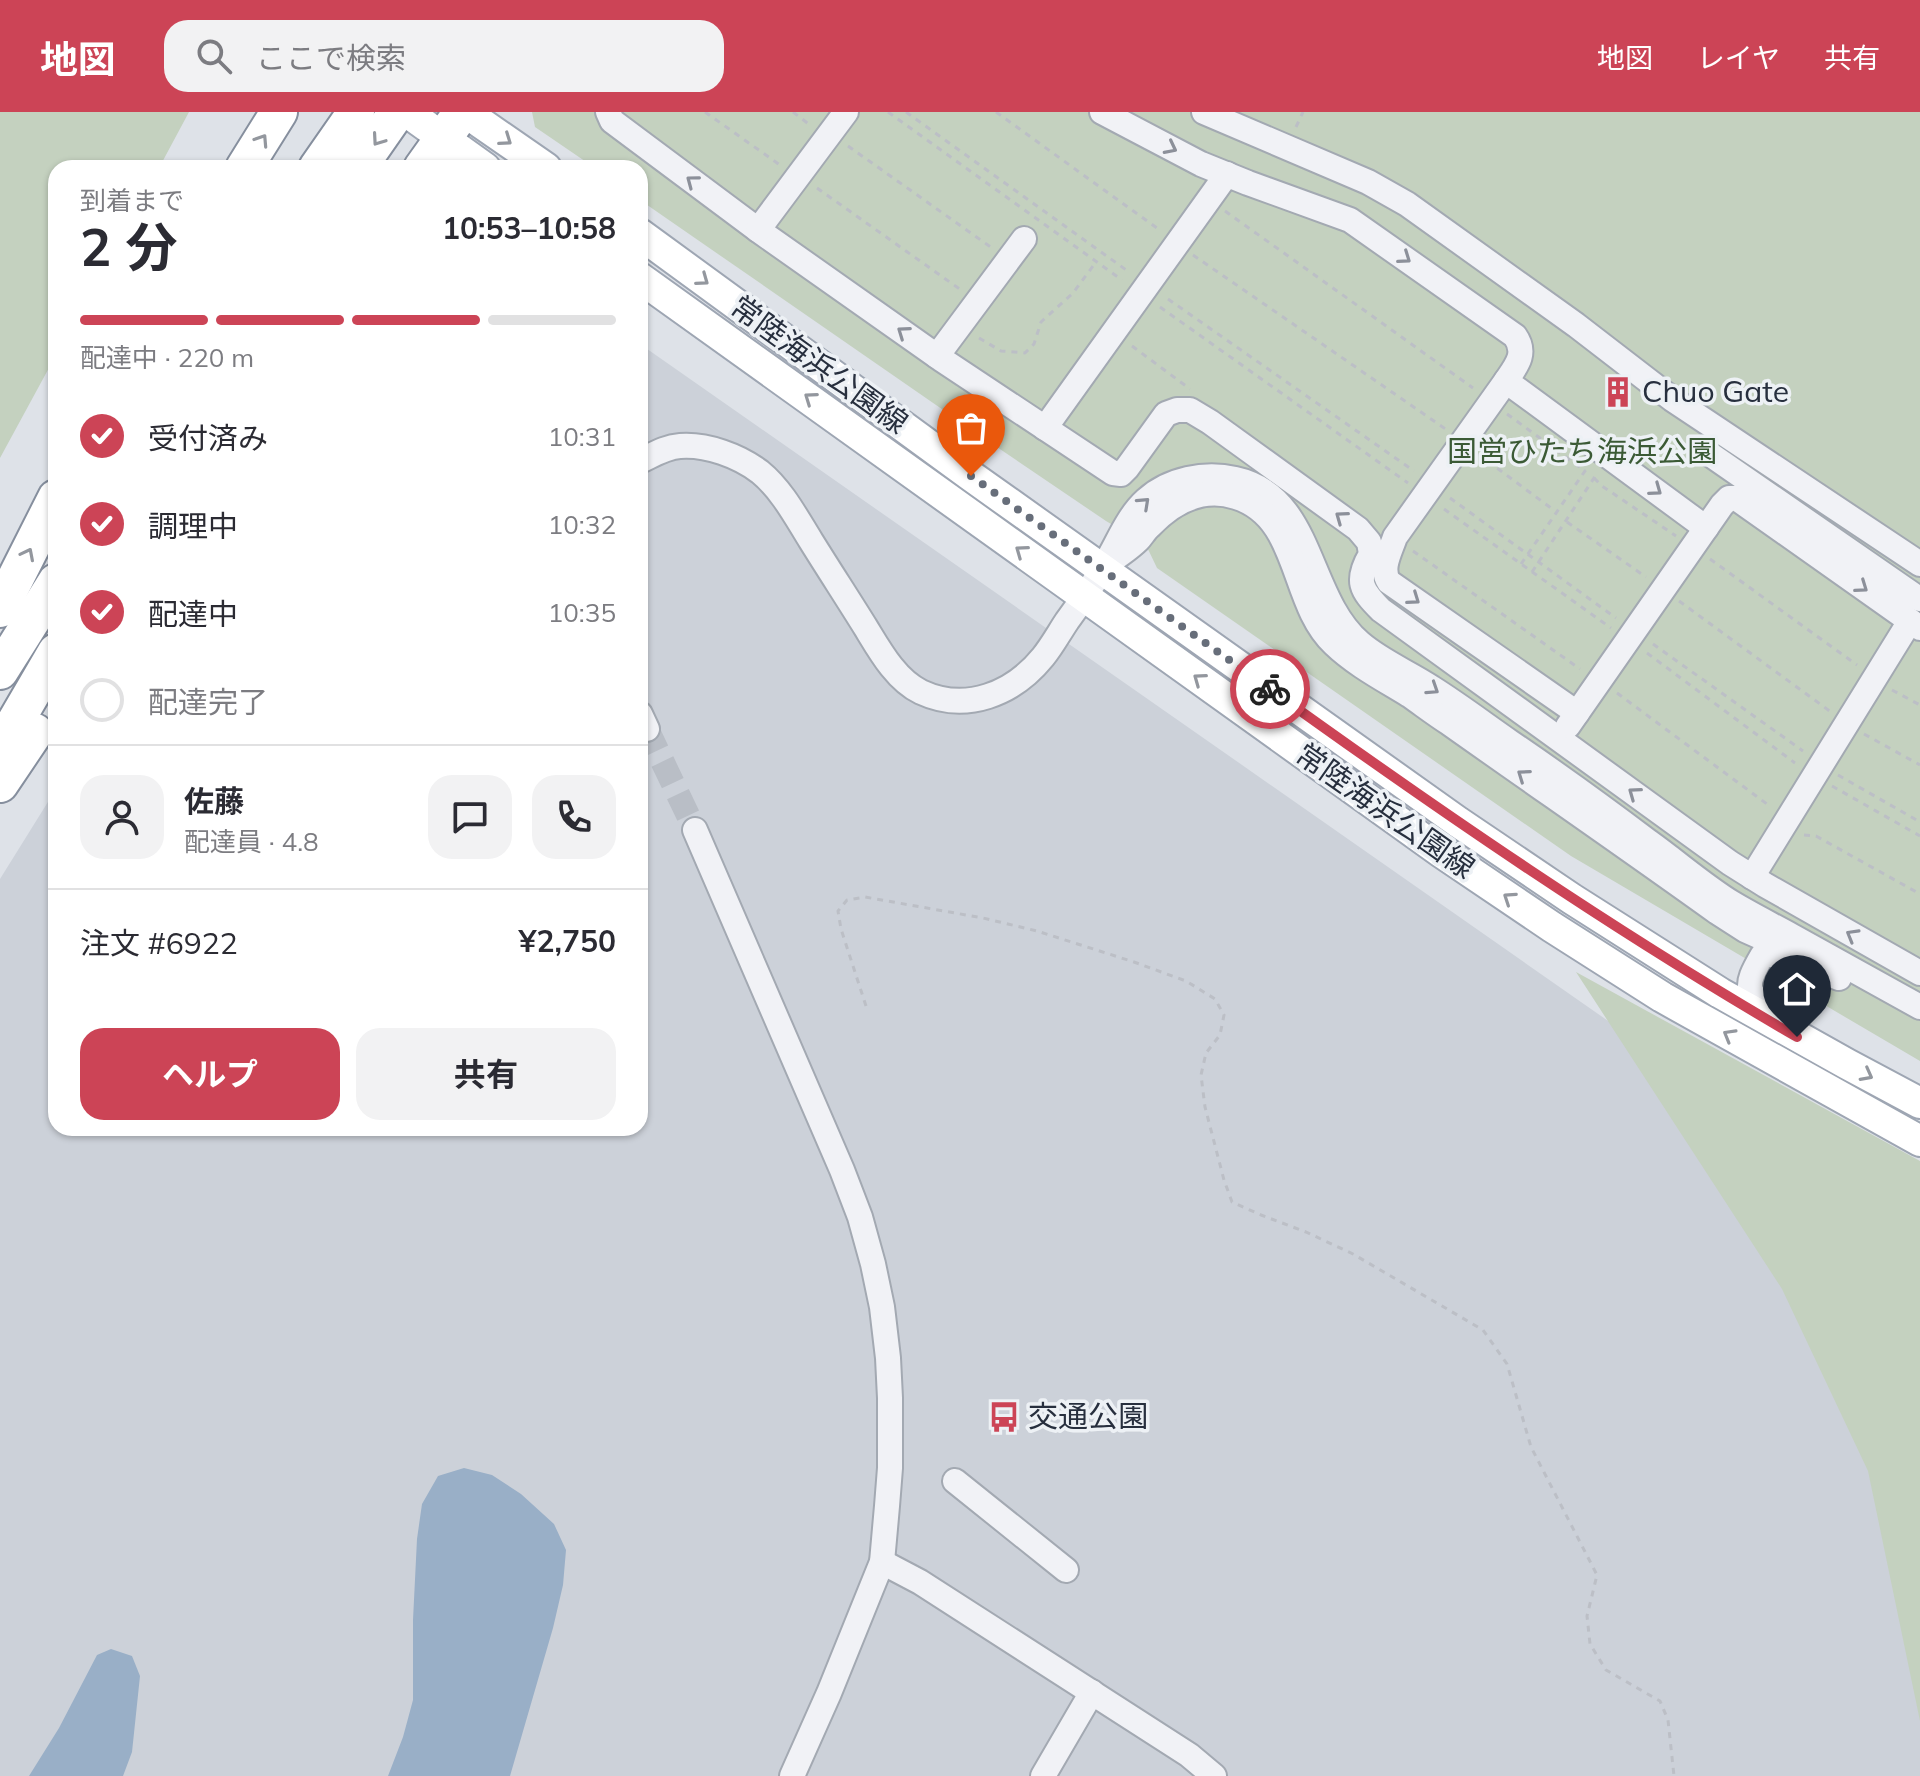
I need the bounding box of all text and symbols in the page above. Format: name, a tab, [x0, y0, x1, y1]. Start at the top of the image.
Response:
search box	[164, 20, 724, 92]
icon: search	[192, 34, 236, 78]
text: 地図	[40, 35, 116, 83]
text: ここで検索	[256, 39, 406, 77]
text: 地図	[1597, 40, 1653, 75]
text: レイヤ	[1697, 40, 1780, 75]
text: 共有	[1824, 40, 1880, 75]
one-way arrow	[498, 130, 512, 145]
one-way arrow	[373, 131, 388, 146]
one-way arrow	[252, 134, 267, 149]
one-way arrow	[1162, 138, 1177, 153]
one-way arrow	[686, 176, 700, 190]
text: 到着まで	[80, 184, 184, 217]
text: 10:53–10:58	[442, 209, 616, 247]
text: 2 分	[80, 214, 177, 279]
one-way arrow	[1396, 248, 1410, 263]
one-way arrow	[694, 271, 709, 285]
street label: 常陸海浜公園線	[723, 287, 916, 441]
one-way arrow	[897, 327, 911, 342]
text: 配達中 · 220 m	[80, 341, 254, 374]
place label: Chuo Gate	[1642, 372, 1789, 410]
building icon: Chuo Gate	[1601, 375, 1635, 409]
one-way arrow	[804, 394, 819, 408]
pin	[937, 394, 1005, 476]
icon: bag	[949, 406, 993, 450]
icon: check	[80, 414, 124, 458]
text: 受付済み	[148, 419, 268, 457]
text: 10:31	[548, 420, 616, 453]
park label: 国営ひたち海浜公園	[1447, 432, 1717, 470]
one-way arrow	[1648, 481, 1662, 495]
one-way arrow	[1135, 498, 1149, 512]
icon: check	[80, 502, 124, 546]
text: 調理中	[148, 507, 238, 545]
text: 10:32	[548, 508, 616, 541]
one-way arrow	[1335, 512, 1350, 527]
one-way arrow	[1015, 546, 1029, 560]
one-way arrow	[18, 547, 34, 562]
one-way arrow	[1853, 577, 1867, 591]
icon: check	[80, 590, 124, 634]
one-way arrow	[1405, 590, 1419, 605]
text: 配達中	[148, 595, 238, 633]
text: 10:35	[548, 596, 616, 629]
courier	[1230, 649, 1310, 729]
icon: bike	[1248, 667, 1292, 711]
one-way arrow	[1193, 674, 1208, 689]
one-way arrow	[1425, 679, 1439, 694]
text: 配達完了	[148, 683, 268, 721]
street label: 常陸海浜公園線	[1289, 734, 1482, 886]
one-way arrow	[1518, 770, 1532, 785]
button: person	[80, 775, 164, 859]
button: chat	[428, 775, 512, 859]
button: phone	[532, 775, 616, 859]
text: 佐藤	[184, 782, 244, 820]
one-way arrow	[1629, 789, 1643, 803]
text: 配達員 · 4.8	[184, 825, 319, 858]
one-way arrow	[1503, 893, 1517, 908]
text: ¥2,750	[519, 922, 616, 960]
text: 注文 #6922	[80, 924, 238, 962]
one-way arrow	[1846, 929, 1861, 945]
pin	[1763, 955, 1831, 1037]
icon: home	[1775, 967, 1819, 1011]
button: ヘルプ	[80, 1028, 340, 1120]
button: 共有	[356, 1028, 616, 1120]
one-way arrow	[1724, 1029, 1738, 1045]
one-way arrow	[1859, 1066, 1874, 1081]
place label: 交通公園	[1028, 1397, 1148, 1435]
bus stop icon: 交通公園	[987, 1400, 1021, 1434]

